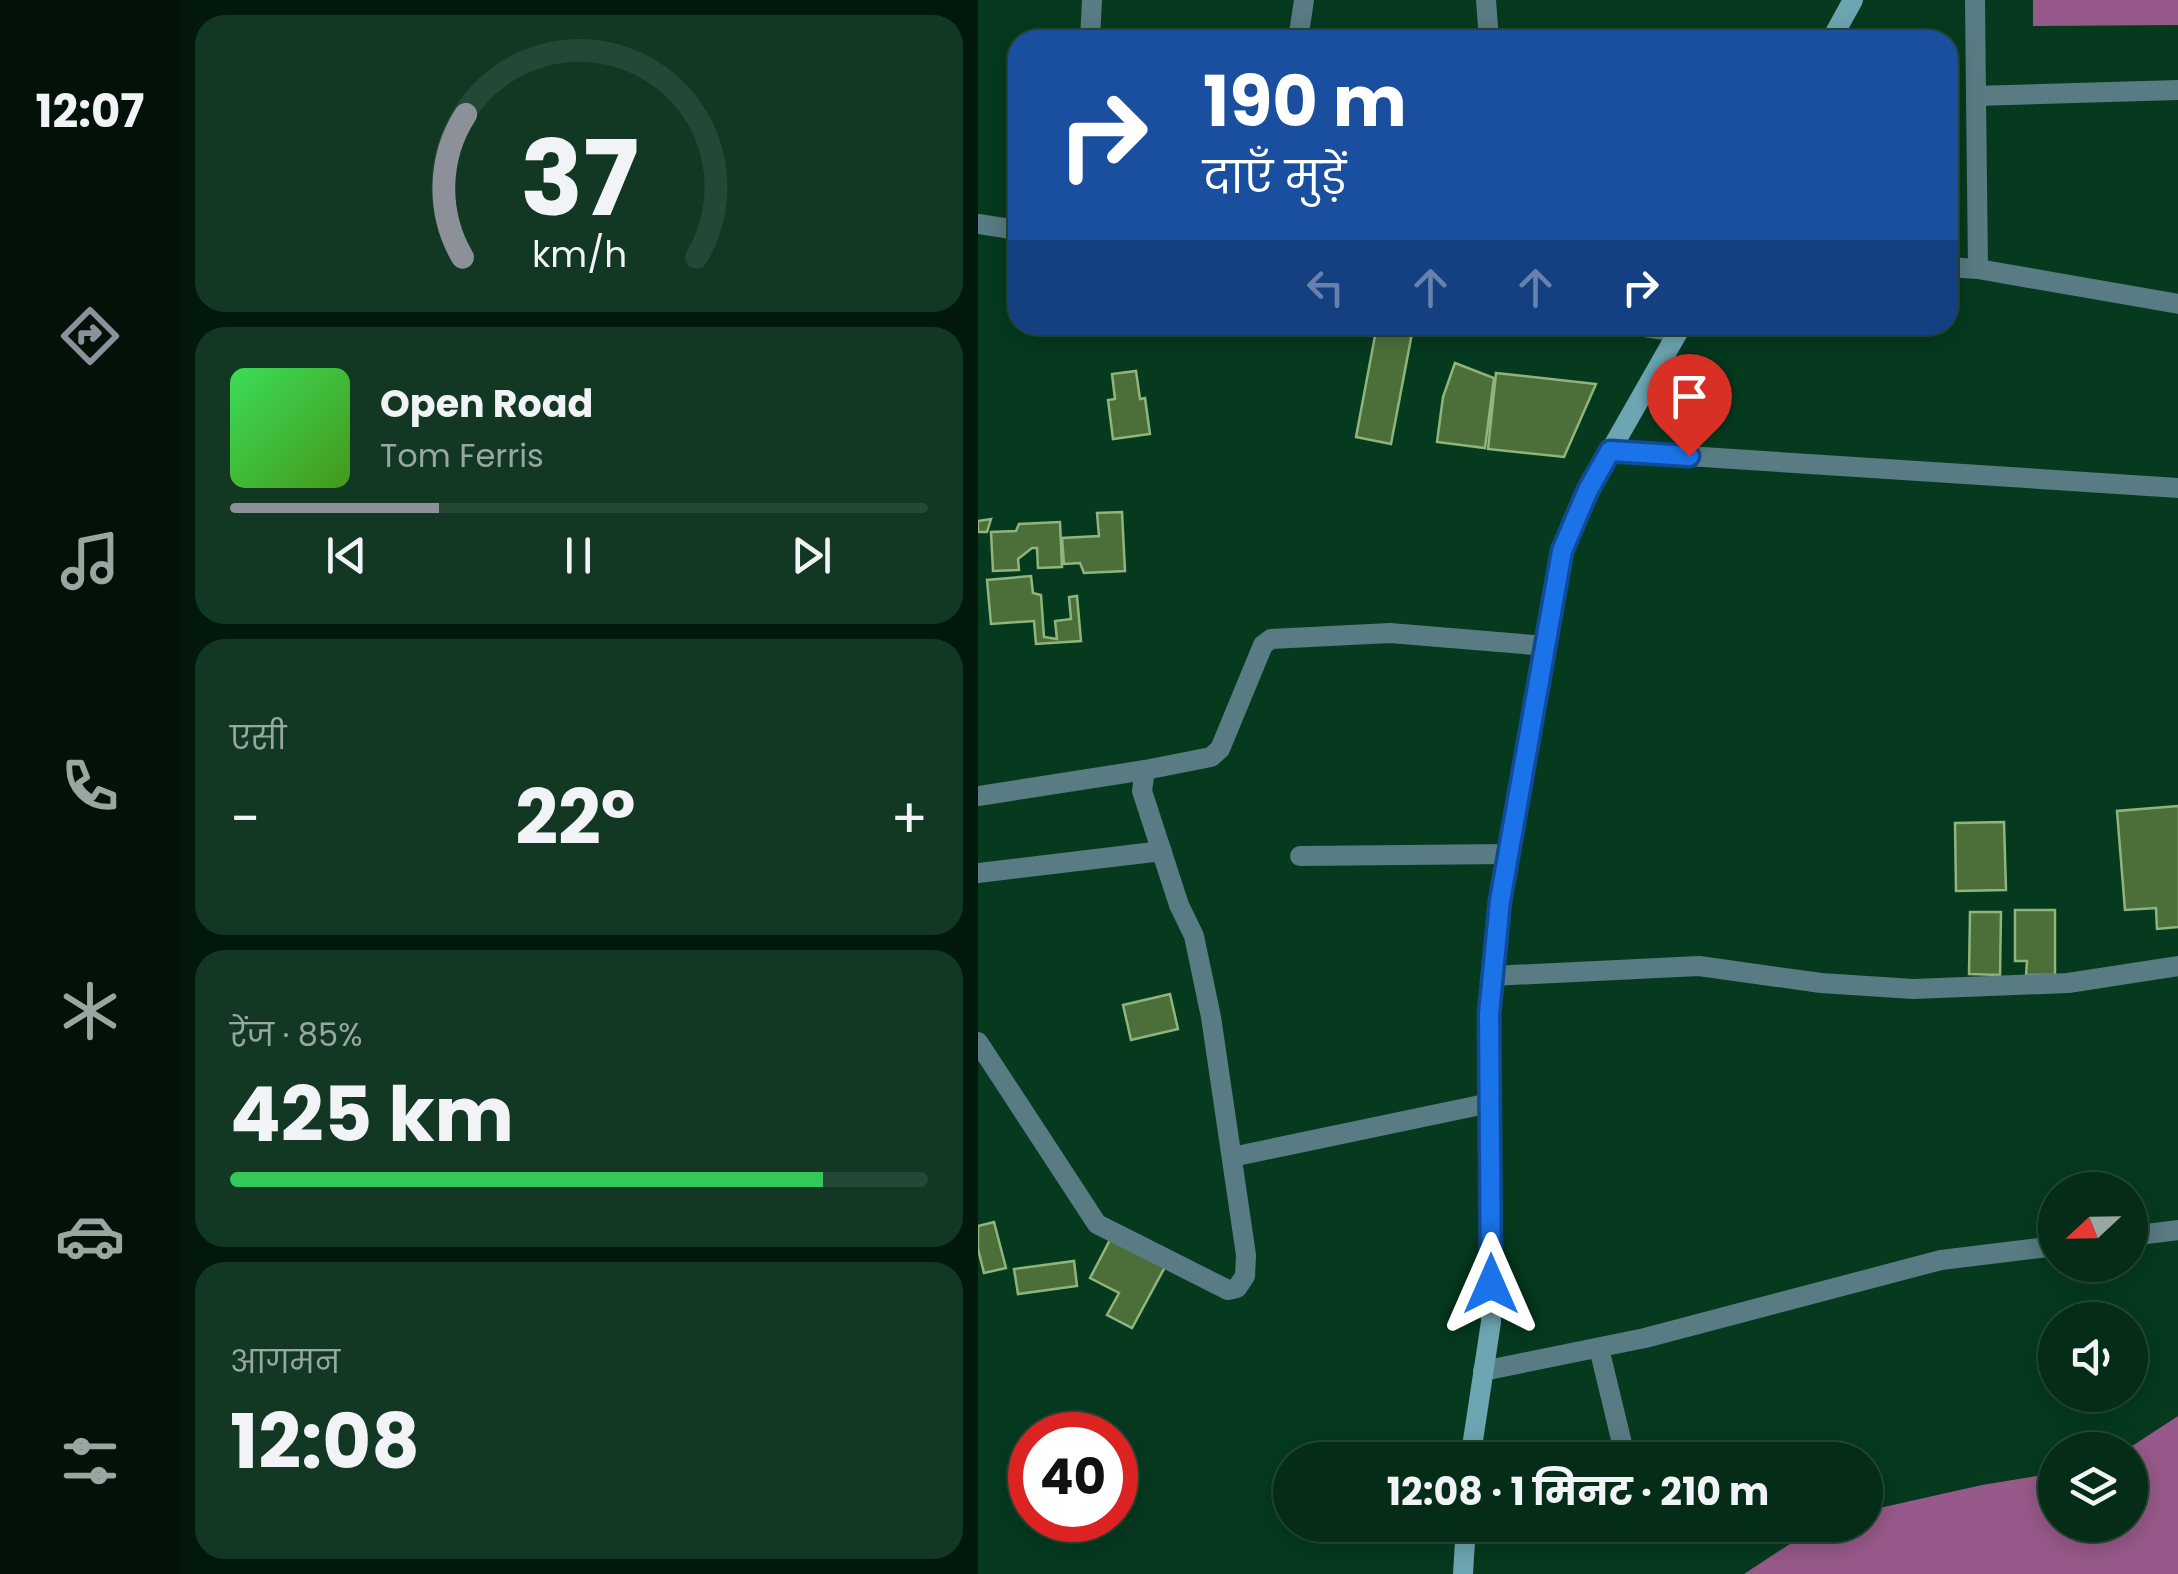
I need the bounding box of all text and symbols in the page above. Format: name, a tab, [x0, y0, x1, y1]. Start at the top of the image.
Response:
text: 190 m	[1203, 52, 1407, 151]
icon: right	[1038, 70, 1168, 200]
text: 12:07	[36, 80, 144, 143]
text: 37	[520, 106, 638, 251]
text: दाएँ मुड़ें	[1203, 146, 1346, 209]
text: km/h	[531, 229, 627, 280]
icon: left	[1298, 260, 1353, 315]
icon: ahead	[1403, 260, 1458, 315]
icon: ahead	[1508, 260, 1563, 315]
icon: right	[1613, 260, 1668, 315]
icon: directions	[55, 301, 125, 371]
pin	[1647, 354, 1732, 457]
icon: arrive	[1662, 369, 1717, 424]
text: Open Road	[380, 377, 593, 430]
text: Tom Ferris	[380, 433, 544, 478]
icon: music	[55, 526, 125, 596]
icon: previous	[319, 528, 374, 583]
icon: pause	[551, 528, 606, 583]
icon: next	[784, 528, 839, 583]
text: एसी	[230, 715, 286, 760]
icon: phone	[55, 751, 125, 821]
text: 22°	[515, 765, 636, 870]
text: −	[230, 780, 260, 857]
text: +	[890, 780, 928, 857]
icon: climate	[55, 976, 125, 1046]
text: रेंज · 85%	[230, 1012, 362, 1057]
text: 425 km	[230, 1062, 514, 1167]
north arrow	[2038, 1172, 2148, 1282]
map controls	[2038, 1172, 2148, 1542]
icon: car	[55, 1201, 125, 1271]
position arrow	[1439, 1232, 1543, 1336]
button: sound	[2038, 1302, 2148, 1412]
text: आगमन	[230, 1339, 340, 1384]
text: 12:08	[230, 1389, 420, 1494]
speed limit sign: 40	[1008, 1412, 1138, 1542]
icon: filters	[55, 1426, 125, 1496]
button: layers	[2038, 1432, 2148, 1542]
text: 12:08 · 1 मिनट · 210 m	[1387, 1465, 1769, 1518]

